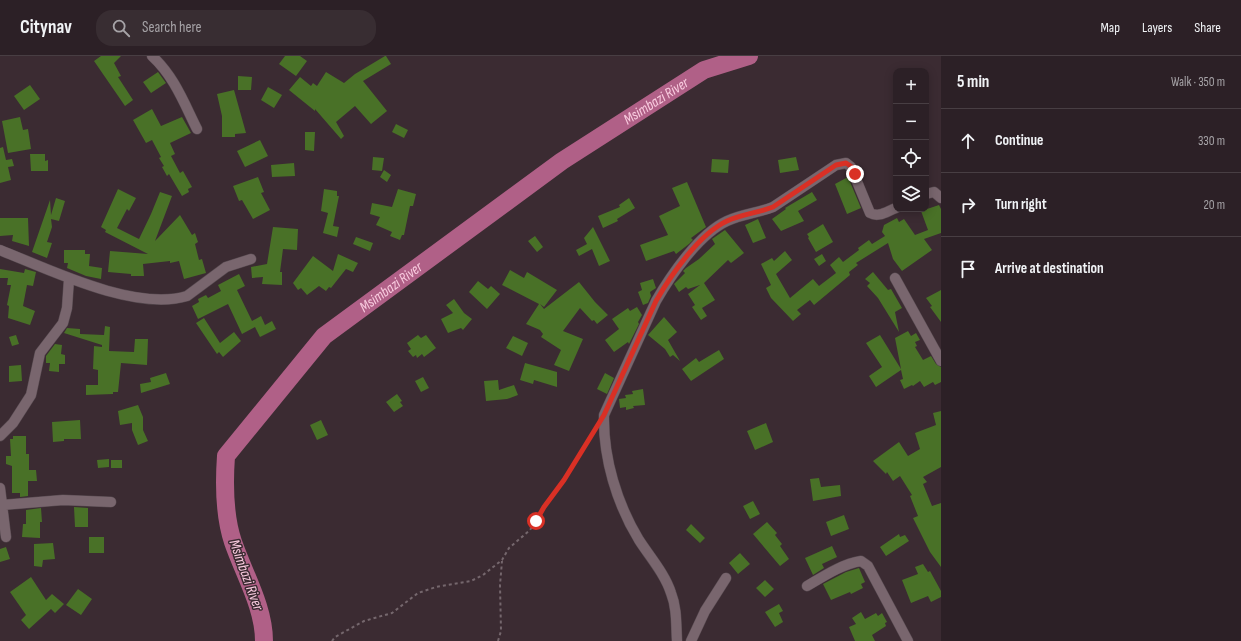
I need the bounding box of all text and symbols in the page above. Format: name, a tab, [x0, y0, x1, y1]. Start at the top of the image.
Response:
search box	[96, 10, 376, 46]
text: Citynav	[20, 16, 72, 39]
icon: search	[110, 17, 132, 39]
text: Search here	[142, 18, 202, 37]
text: Map	[1100, 19, 1120, 36]
text: Layers	[1142, 19, 1172, 36]
text: Share	[1194, 19, 1221, 36]
map controls	[893, 68, 929, 212]
button: +	[893, 68, 929, 104]
text: 5 min	[957, 72, 989, 92]
water label: Msimbazi River	[620, 73, 693, 129]
text: Walk · 350 m	[1171, 74, 1225, 90]
button: −	[893, 104, 929, 140]
icon: ahead	[957, 130, 979, 152]
text: Continue	[995, 131, 1044, 150]
text: 330 m	[1198, 133, 1225, 149]
button: locate	[893, 140, 929, 176]
route end	[846, 165, 864, 183]
button: layers	[893, 176, 929, 212]
icon: right	[957, 194, 979, 216]
text: Turn right	[995, 195, 1047, 214]
text: 20 m	[1203, 197, 1225, 213]
water label: Msimbazi River	[355, 257, 427, 316]
icon: arrive	[957, 258, 979, 280]
text: Arrive at destination	[995, 259, 1104, 278]
route start	[527, 512, 545, 530]
water label: Msimbazi River	[224, 537, 268, 614]

